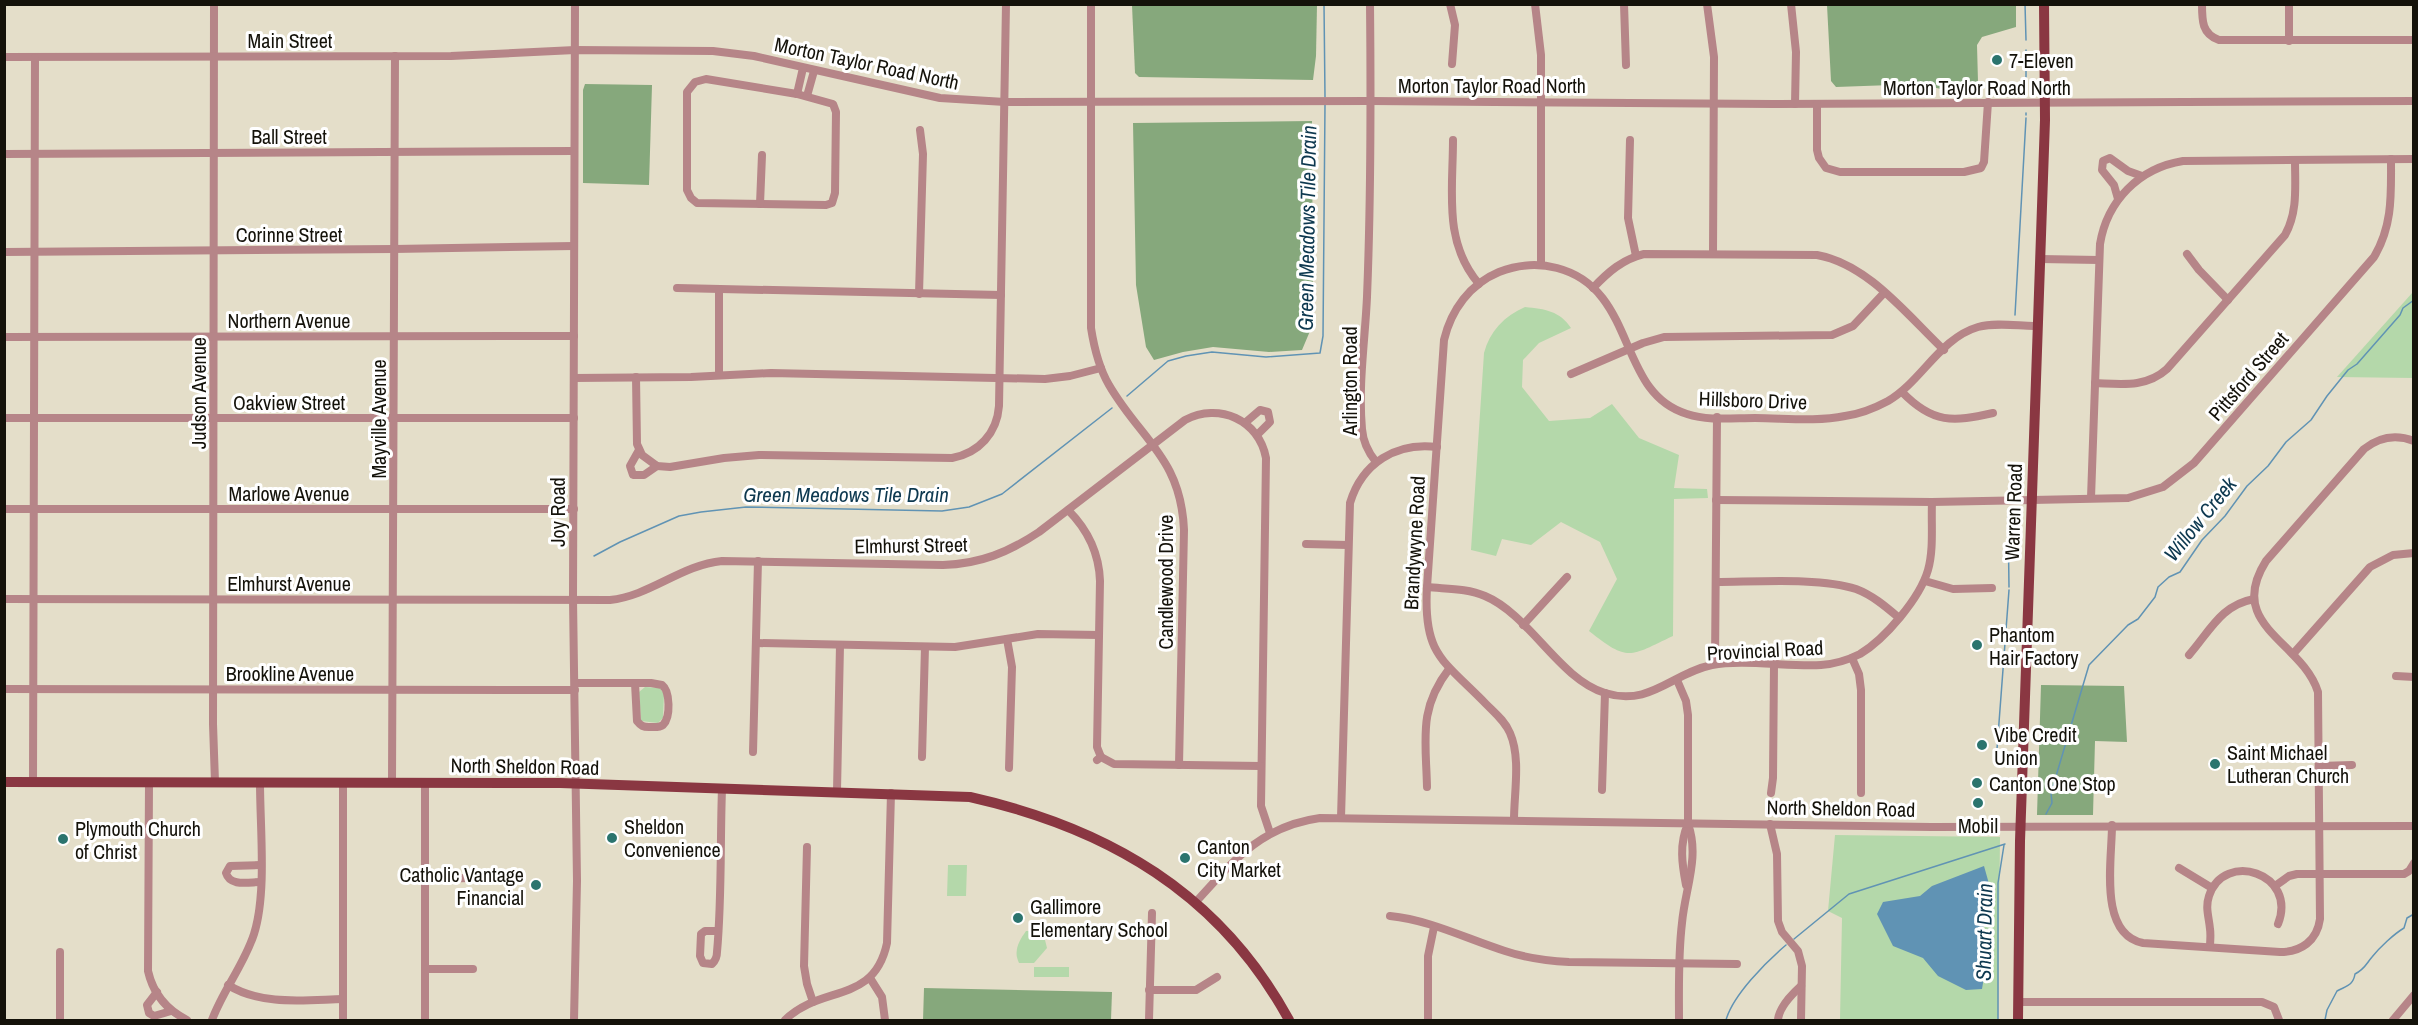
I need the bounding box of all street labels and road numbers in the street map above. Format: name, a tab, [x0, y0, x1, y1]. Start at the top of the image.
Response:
street label: Main Street	[248, 27, 333, 54]
street label: Morton Taylor Road North	[772, 30, 962, 96]
street label: Morton Taylor Road North	[1398, 72, 1586, 99]
street label: Morton Taylor Road North	[1883, 74, 2071, 101]
street label: Ball Street	[251, 123, 327, 150]
street label: Corinne Street	[236, 221, 343, 248]
street label: Northern Avenue	[228, 307, 350, 334]
street label: Arlington Road	[1336, 326, 1363, 437]
street label: Pittsford Street	[2202, 326, 2294, 426]
street label: Judson Avenue	[185, 337, 212, 449]
street label: Mayville Avenue	[365, 359, 392, 479]
street label: Hillsboro Drive	[1698, 385, 1808, 415]
street label: Oakview Street	[233, 389, 345, 416]
street label: Warren Road	[1998, 463, 2028, 561]
street label: Brandywyne Road	[1397, 475, 1431, 611]
street label: Joy Road	[544, 477, 571, 547]
street label: Marlowe Avenue	[229, 480, 349, 507]
street label: Candlewood Drive	[1152, 515, 1179, 649]
street label: Elmhurst Street	[854, 531, 968, 559]
street label: Elmhurst Avenue	[227, 570, 351, 597]
street label: Provincial Road	[1706, 633, 1824, 667]
street label: Brookline Avenue	[226, 660, 354, 687]
street label: North Sheldon Road	[450, 751, 600, 781]
street label: North Sheldon Road	[1766, 793, 1916, 823]

